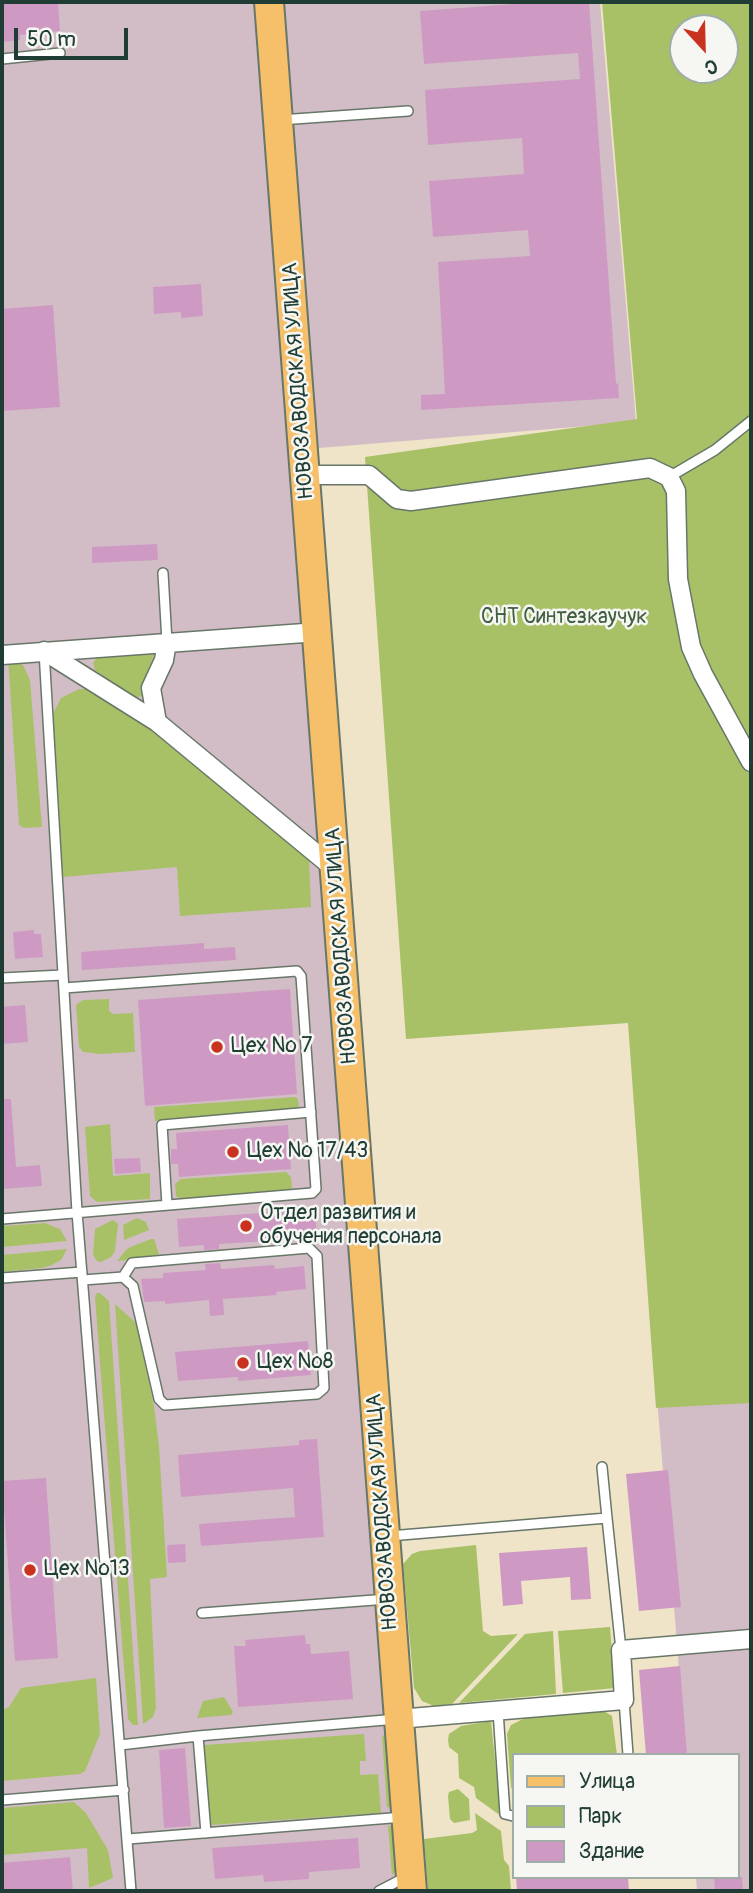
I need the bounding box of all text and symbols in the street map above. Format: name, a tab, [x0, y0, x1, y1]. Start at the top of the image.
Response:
scale bar	[18, 14, 131, 58]
north arrow	[669, 14, 739, 84]
text: 50 m	[27, 26, 76, 53]
text: С	[701, 53, 721, 80]
street label: НОВОЗАВОДСКАЯ УЛИЦА	[278, 262, 320, 500]
park label: СНТ Синтезкаучук	[481, 605, 647, 631]
street label: НОВОЗАВОДСКАЯ УЛИЦА	[321, 827, 363, 1065]
place label: Цех № 7	[231, 1034, 312, 1060]
marker: Цех № 7	[209, 1039, 225, 1055]
place label: Цех № 17/43	[247, 1139, 368, 1165]
marker: Цех № 17/43	[225, 1144, 241, 1160]
place label: Отдел развития и обучения персонала	[260, 1201, 441, 1251]
marker: Отдел развития и обучения персонала	[238, 1218, 254, 1234]
place label: Цех №8	[257, 1350, 333, 1376]
marker: Цех №8	[235, 1355, 251, 1371]
street label: НОВОЗАВОДСКАЯ УЛИЦА	[362, 1393, 404, 1631]
place label: Цех №13	[44, 1557, 130, 1583]
marker: Цех №13	[22, 1562, 38, 1578]
legend	[512, 1753, 739, 1879]
text: Улица	[579, 1768, 635, 1795]
text: Парк	[579, 1803, 622, 1830]
text: Здание	[579, 1838, 644, 1865]

